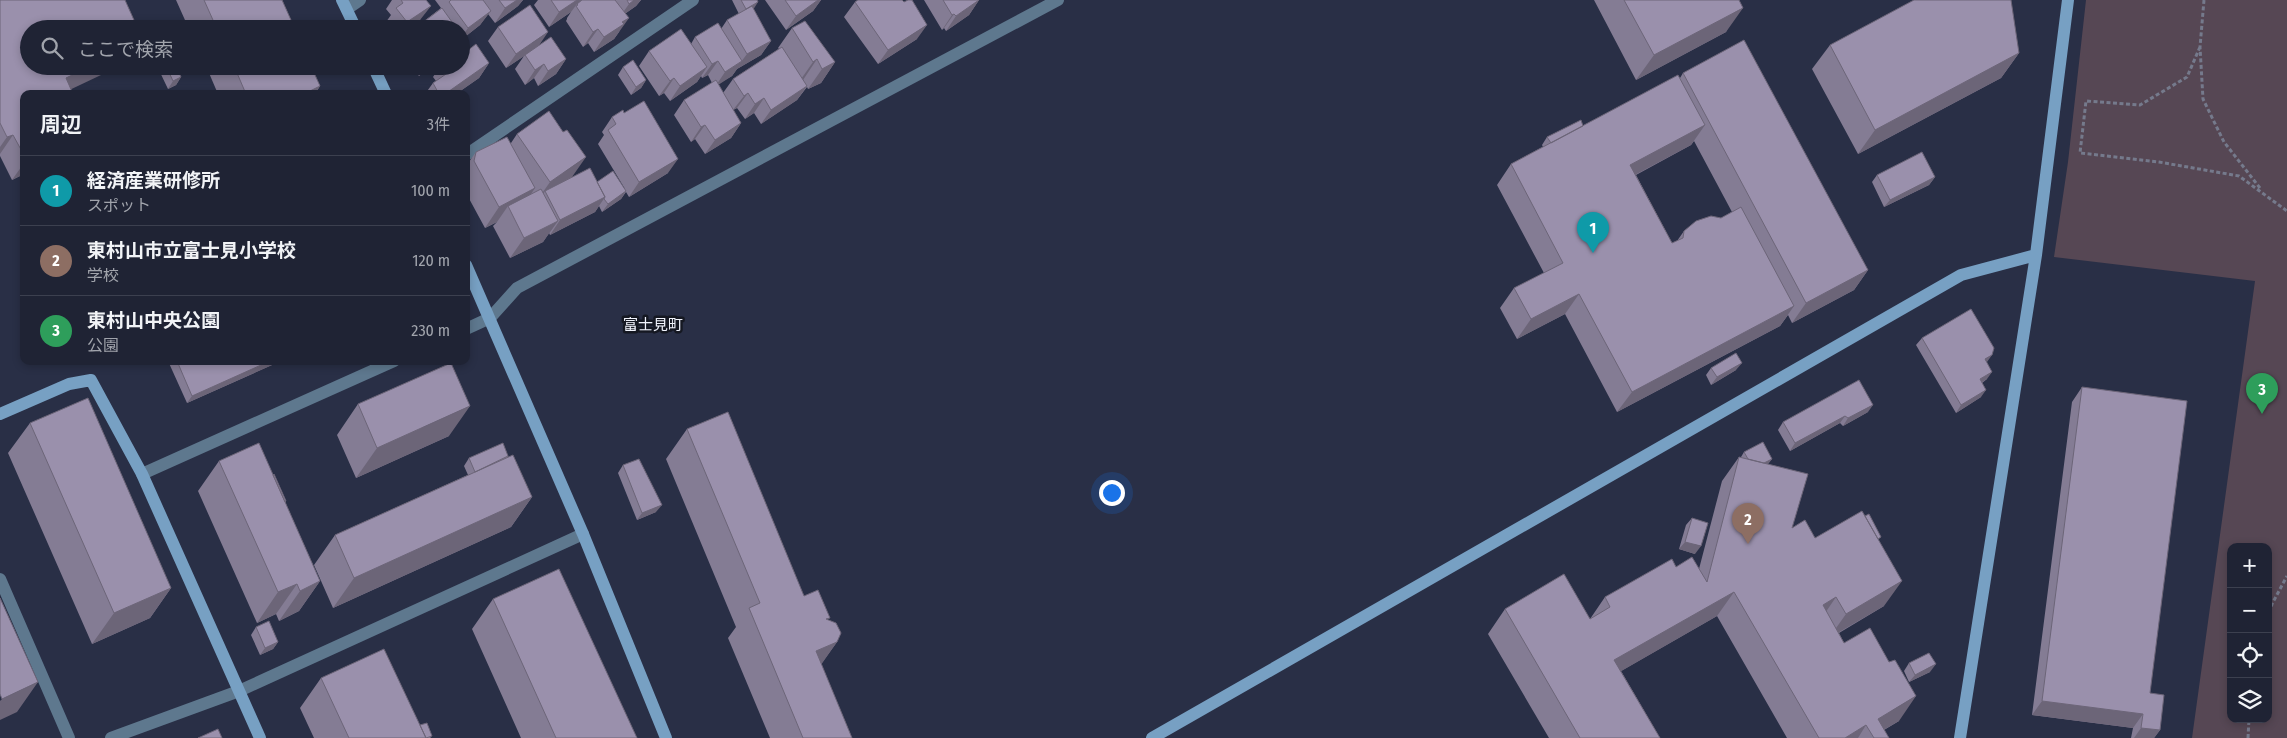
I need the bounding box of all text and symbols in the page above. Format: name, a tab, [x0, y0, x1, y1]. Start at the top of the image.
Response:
search box	[20, 20, 470, 75]
icon: search	[38, 34, 66, 62]
text: ここで検索	[78, 38, 173, 61]
text: 周辺	[40, 112, 82, 138]
text: 3件	[427, 115, 450, 134]
text: 経済産業研修所	[87, 169, 220, 192]
text: 1	[53, 181, 59, 200]
text: 100 m	[411, 181, 450, 200]
text: スポット	[87, 196, 151, 215]
pin: 1	[1577, 212, 1609, 253]
text: 東村山市立富士見小学校	[87, 239, 296, 262]
text: 2	[52, 251, 60, 270]
text: 120 m	[412, 251, 450, 270]
text: 学校	[87, 266, 119, 285]
text: 東村山中央公園	[87, 309, 220, 332]
district label: 富士見町	[623, 316, 683, 334]
text: 3	[52, 321, 60, 340]
text: 230 m	[411, 321, 450, 340]
text: 公園	[87, 336, 119, 355]
pin: 3	[2246, 373, 2278, 414]
your location	[1099, 480, 1125, 506]
pin: 2	[1732, 503, 1764, 544]
map controls	[2227, 543, 2272, 723]
button: +	[2227, 543, 2272, 588]
button: −	[2227, 588, 2272, 633]
button: locate	[2227, 633, 2272, 678]
button: layers	[2227, 678, 2272, 723]

